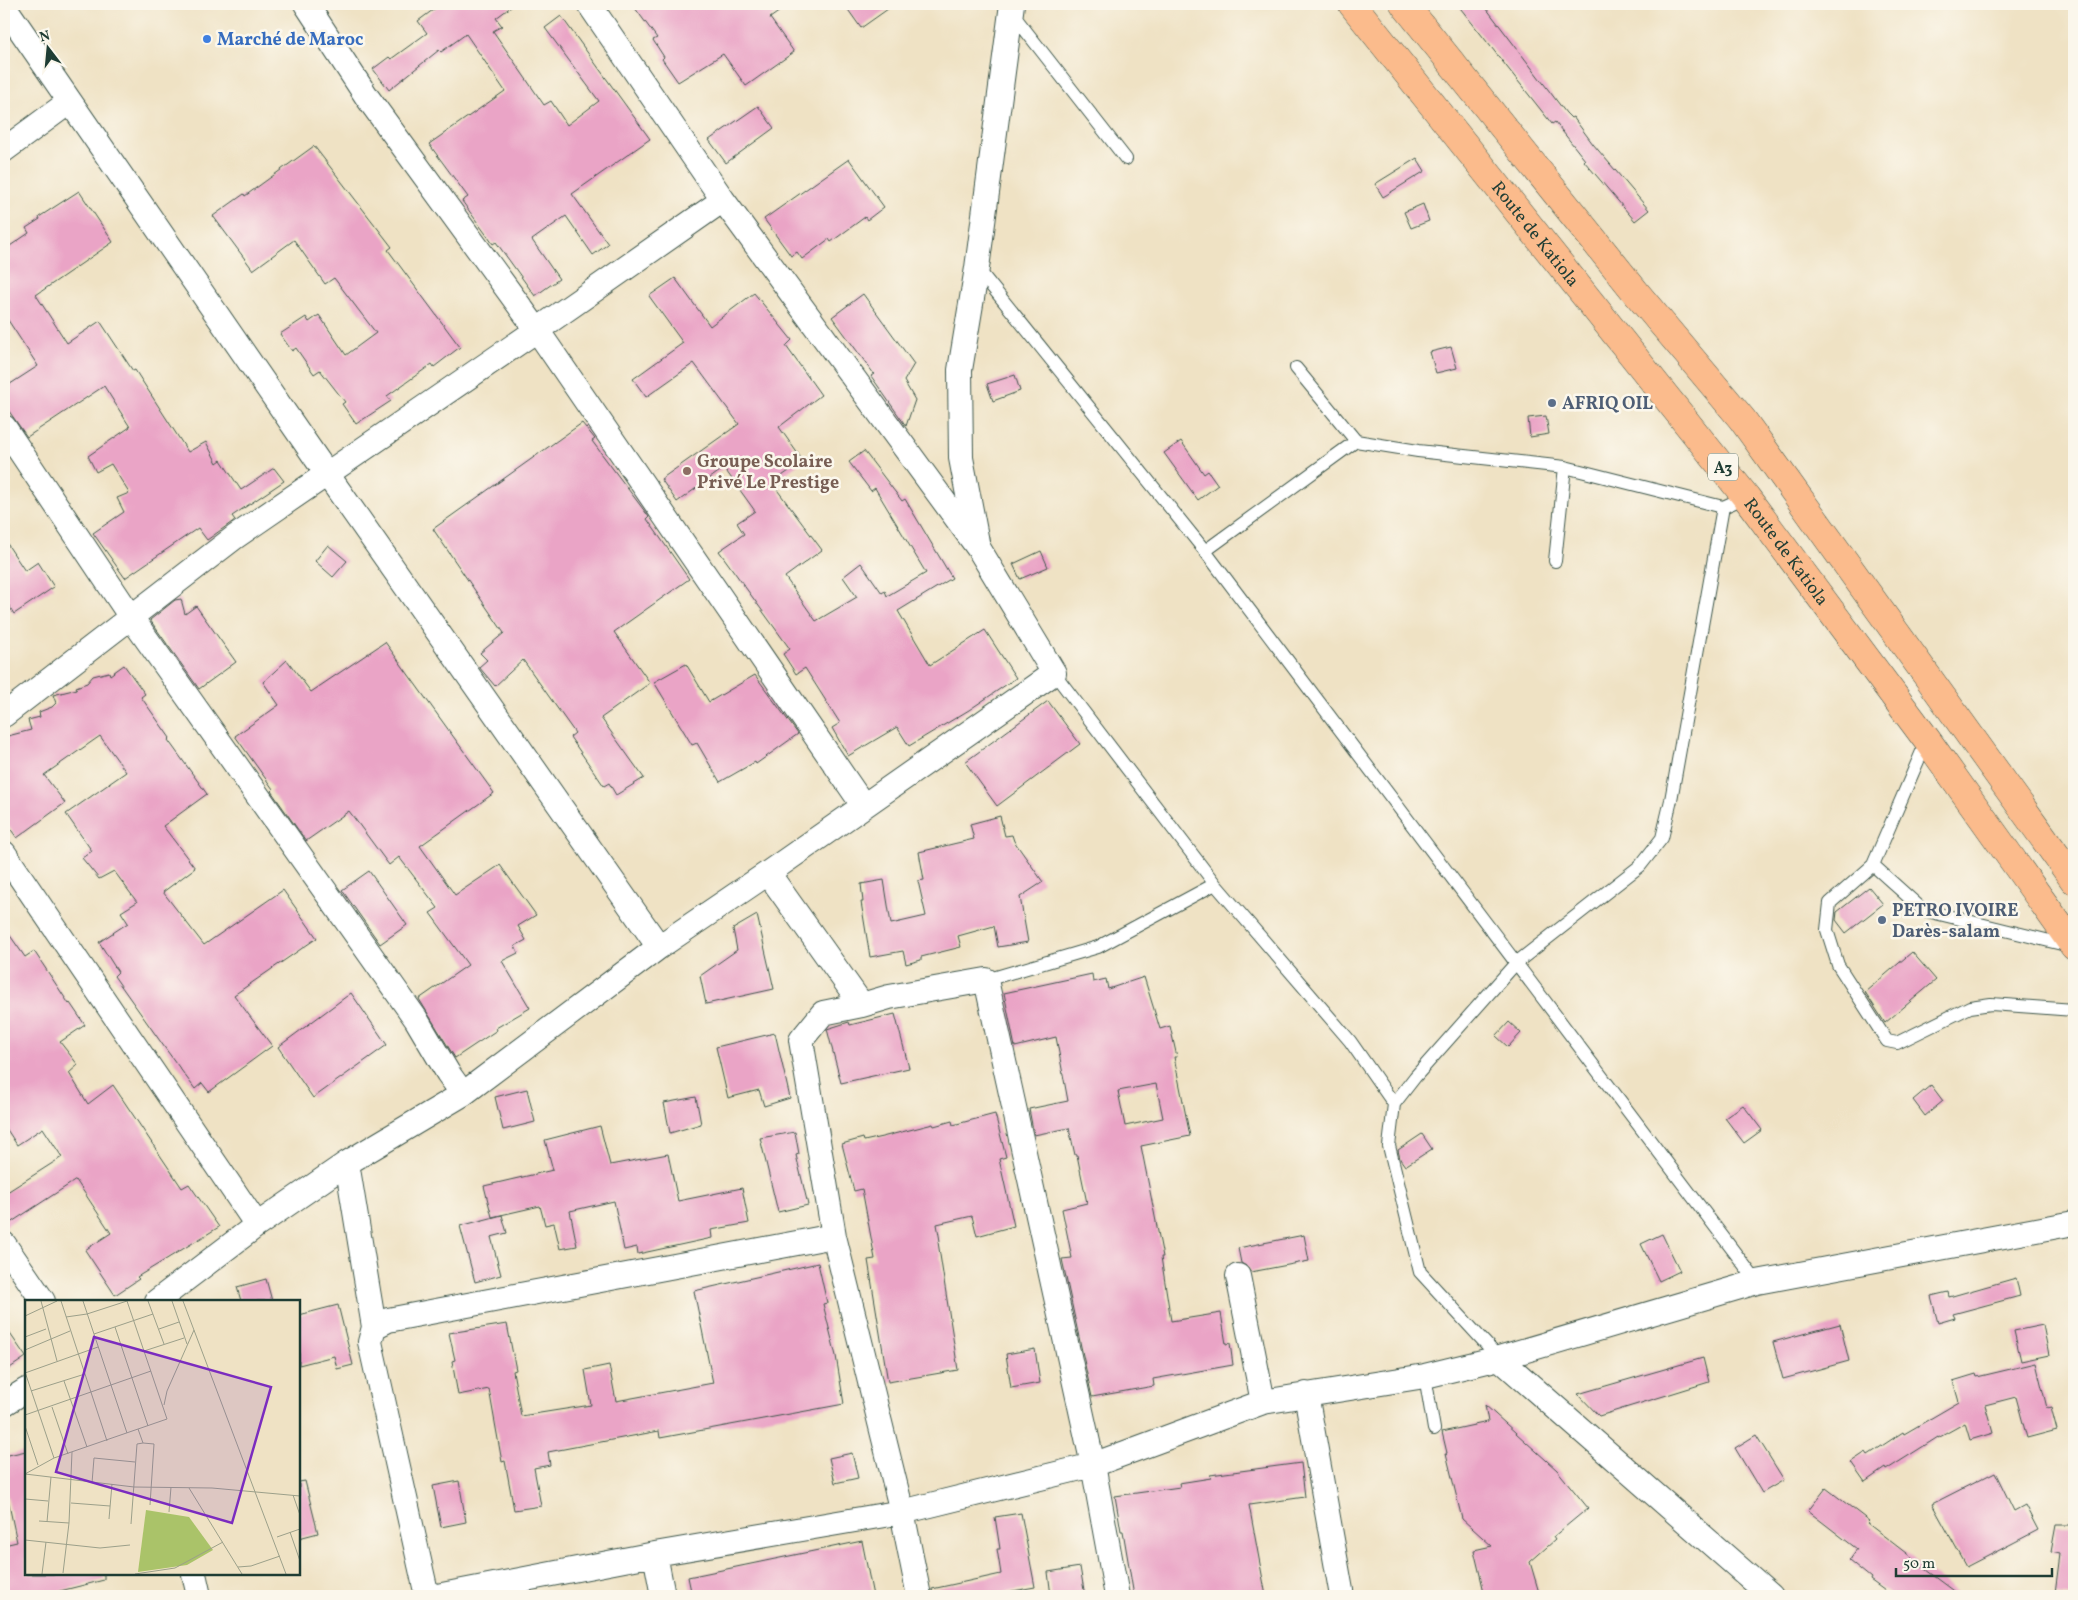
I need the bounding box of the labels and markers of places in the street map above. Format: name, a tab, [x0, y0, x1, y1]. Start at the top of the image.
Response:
place label: Marché de Maroc	[217, 28, 363, 53]
marker: Marché de Maroc	[201, 33, 213, 45]
place label: AFRIQ OIL	[1562, 392, 1653, 417]
marker: AFRIQ OIL	[1546, 397, 1558, 409]
place label: Groupe Scolaire Privé Le Prestige	[697, 450, 839, 496]
marker: Groupe Scolaire Privé Le Prestige	[681, 465, 693, 477]
place label: PETRO IVOIRE Darès-salam	[1892, 899, 2018, 945]
marker: PETRO IVOIRE Darès-salam	[1876, 914, 1888, 926]

